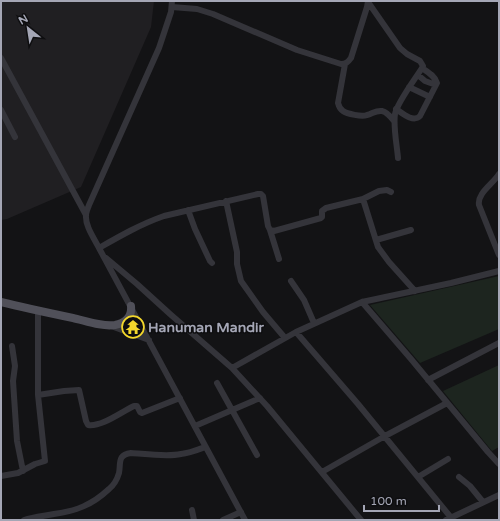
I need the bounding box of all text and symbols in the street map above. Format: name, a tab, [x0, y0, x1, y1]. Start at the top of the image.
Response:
north arrow	[8, 8, 48, 48]
text: N	[16, 12, 30, 28]
temple icon: Hanuman Mandir	[120, 314, 146, 340]
place label: Hanuman Mandir	[148, 319, 265, 336]
scale bar	[364, 487, 439, 513]
text: 100 m	[370, 494, 407, 508]

